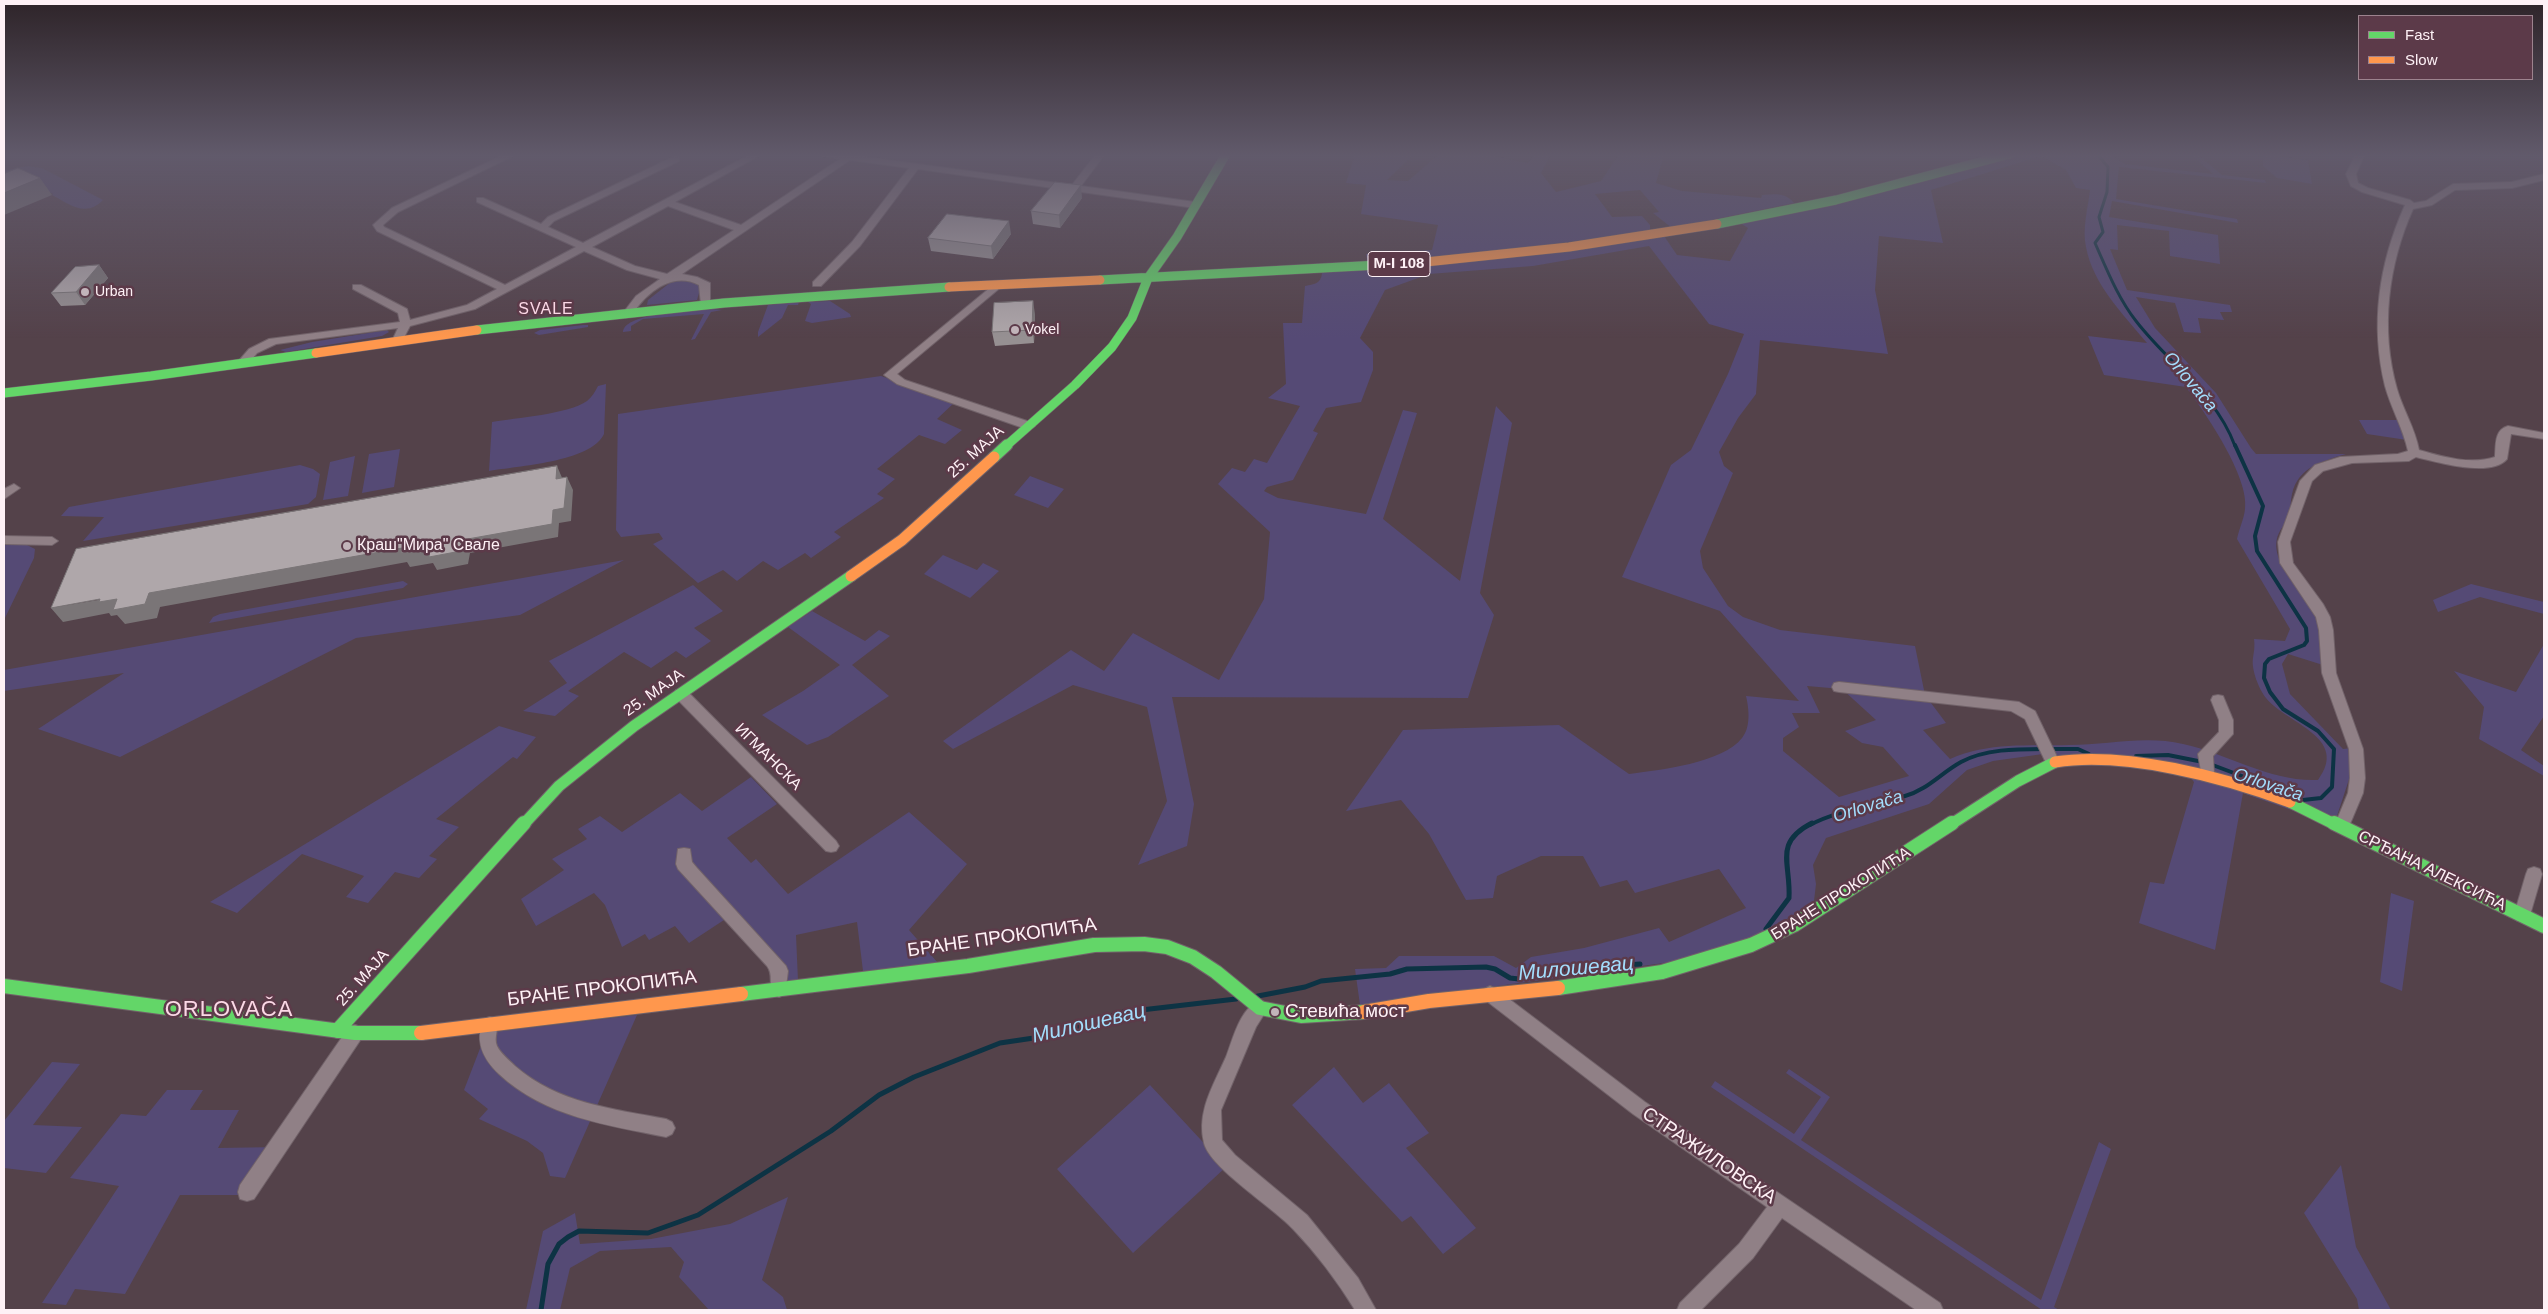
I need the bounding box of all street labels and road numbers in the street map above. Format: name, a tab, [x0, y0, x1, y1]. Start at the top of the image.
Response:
road number: M-I 108	[1368, 252, 1430, 276]
street label: 25. МАЈА	[944, 422, 1008, 482]
street label: 25. МАЈА	[620, 665, 688, 721]
street label: ИГМАНСКА	[730, 719, 806, 795]
street label: СРЂАНА АЛЕКСИЋА	[2355, 827, 2509, 915]
street label: БРАНЕ ПРОКОПИЋА	[1768, 843, 1914, 945]
street label: БРАНЕ ПРОКОПИЋА	[906, 913, 1098, 963]
street label: 25. МАЈА	[333, 946, 393, 1010]
street label: БРАНЕ ПРОКОПИЋА	[506, 966, 698, 1012]
street label: СТРАЖИЛОВСКА	[1638, 1103, 1780, 1209]

